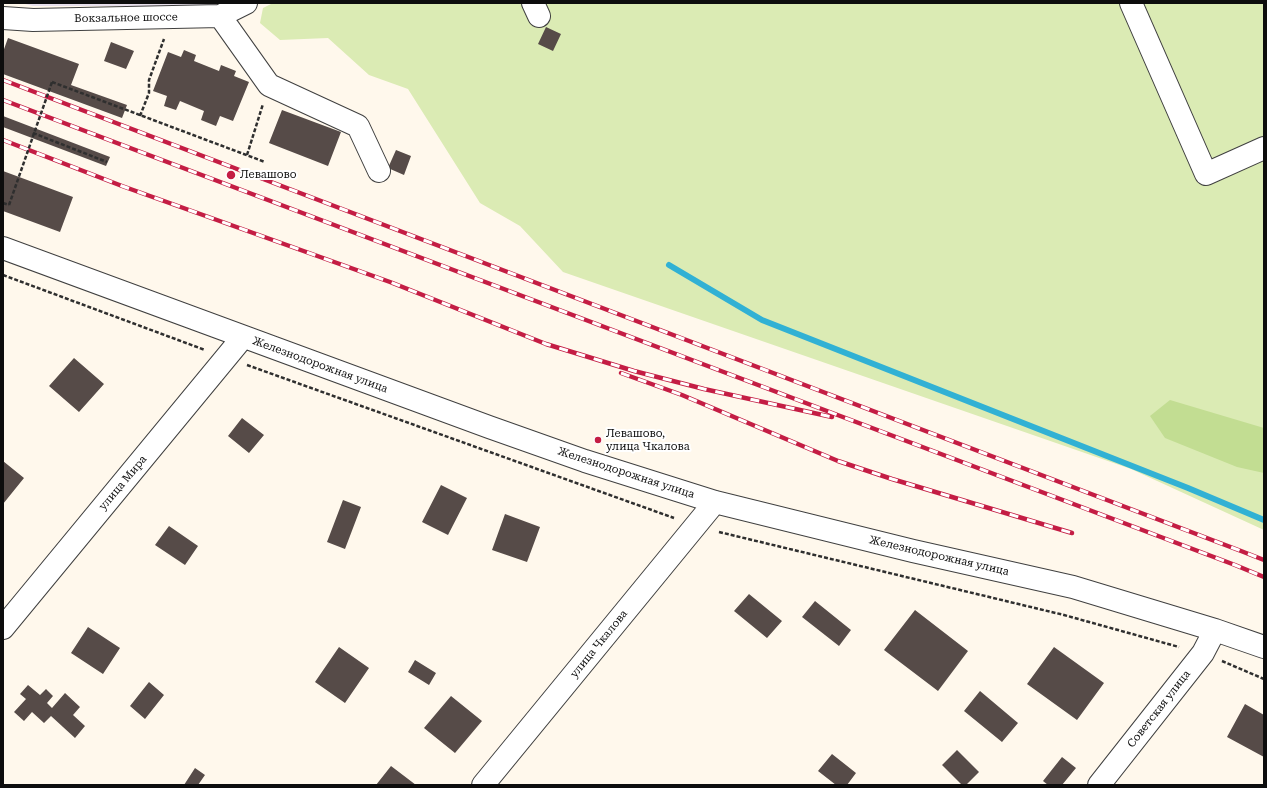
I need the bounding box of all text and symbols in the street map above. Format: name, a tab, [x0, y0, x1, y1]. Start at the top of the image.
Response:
street label: Вокзальное шоссе	[74, 10, 178, 26]
place label: Левашово	[240, 168, 297, 182]
marker: Левашово	[225, 169, 237, 181]
street label: Железнодорожная улица	[250, 334, 390, 396]
place label: Левашово, улица Чкалова	[606, 427, 690, 453]
marker: Левашово, улица Чкалова	[593, 435, 603, 445]
street label: Железнодорожная улица	[556, 445, 696, 501]
street label: улица Мира	[96, 453, 150, 513]
street label: Железнодорожная улица	[868, 533, 1010, 579]
street label: улица Чкалова	[568, 607, 630, 681]
street label: Советская улица	[1125, 668, 1193, 750]

